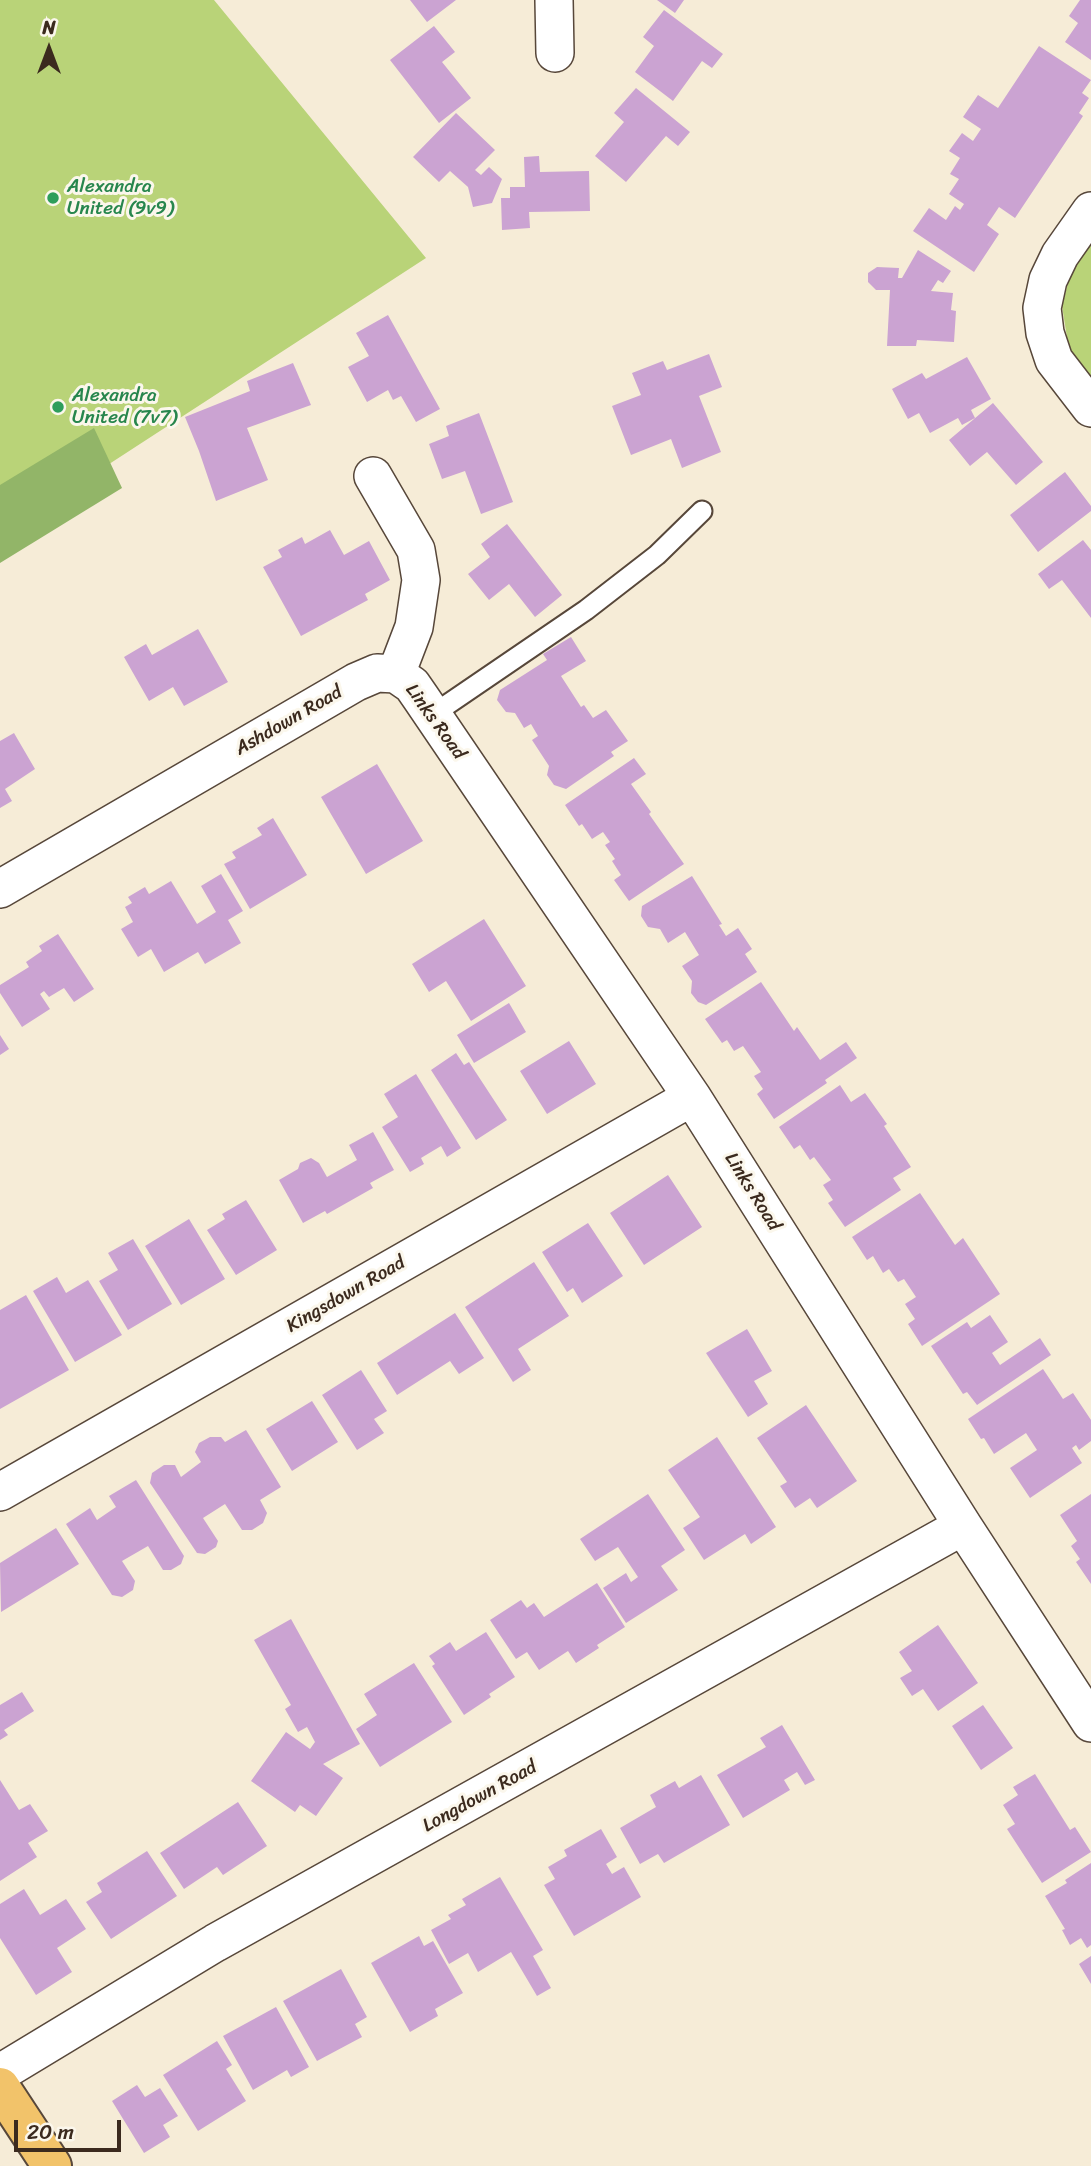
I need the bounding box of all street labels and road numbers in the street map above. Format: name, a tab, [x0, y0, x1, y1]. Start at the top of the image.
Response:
street label: Links Road	[400, 680, 470, 764]
street label: Ashdown Road	[231, 681, 347, 761]
street label: Links Road	[719, 1149, 785, 1235]
street label: Kingsdown Road	[283, 1252, 409, 1338]
street label: Longdown Road	[419, 1756, 541, 1838]

